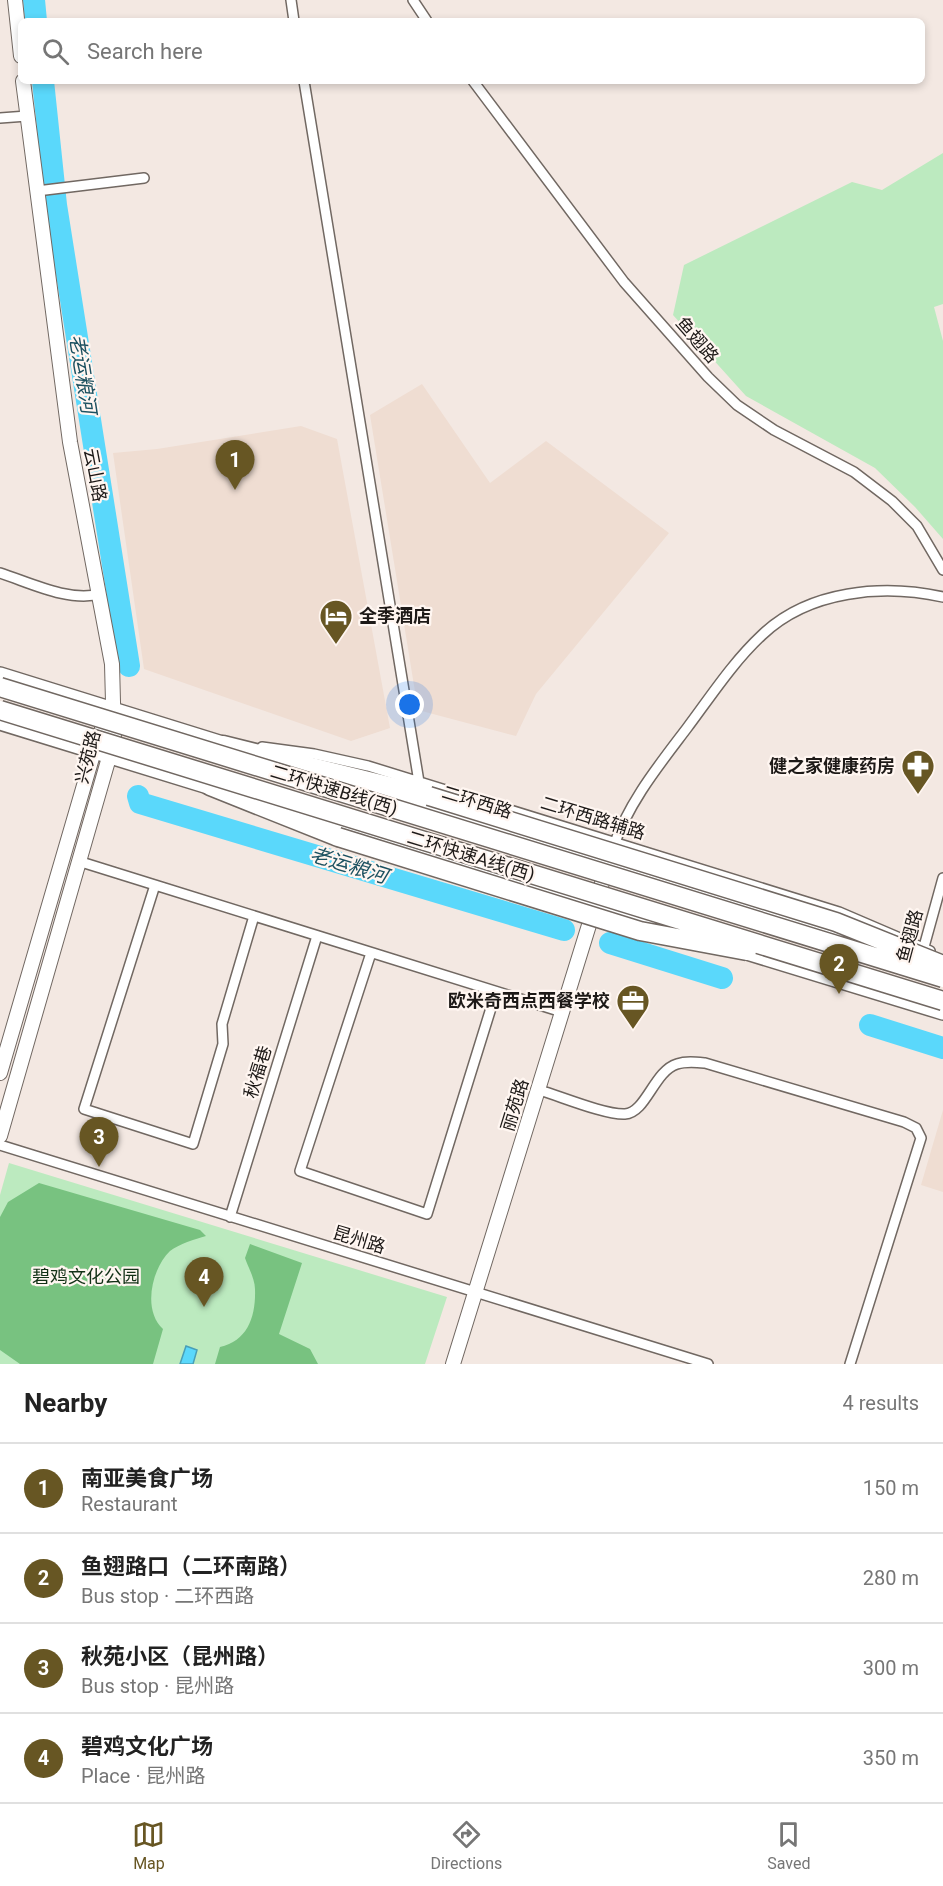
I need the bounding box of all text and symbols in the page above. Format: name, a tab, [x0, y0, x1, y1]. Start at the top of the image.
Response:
search box	[18, 18, 925, 84]
icon: search	[39, 35, 72, 68]
text: Search here	[87, 39, 203, 64]
street label: 鱼翅路	[672, 312, 723, 367]
water label: 老运粮河	[65, 333, 102, 419]
pin: 1	[216, 440, 254, 490]
street label: 云山路	[80, 446, 111, 503]
hotel icon: 全季酒店	[318, 598, 354, 645]
place label: 全季酒店	[359, 605, 431, 626]
your location	[395, 690, 424, 719]
street label: 兴苑路	[71, 728, 104, 786]
pharmacy icon: 健之家健康药房	[900, 748, 936, 795]
place label: 健之家健康药房	[769, 755, 895, 776]
street label: 二环快速B线(西)	[268, 760, 400, 820]
street label: 二环西路	[440, 781, 515, 822]
street label: 二环西路辅路	[538, 792, 648, 843]
street label: 二环快速A线(西)	[405, 826, 537, 886]
water label: 老运粮河	[307, 842, 395, 889]
street label: 鱼翅路	[892, 907, 927, 965]
pin: 2	[820, 944, 858, 994]
office icon: 欧米奇西点西餐学校	[615, 983, 651, 1030]
place label: 欧米奇西点西餐学校	[448, 990, 610, 1011]
street label: 秋福巷	[240, 1043, 275, 1101]
street label: 丽苑路	[497, 1076, 532, 1134]
pin: 3	[80, 1118, 118, 1167]
street label: 昆州路	[330, 1222, 388, 1257]
pin: 4	[184, 1258, 224, 1307]
park label: 碧鸡文化公园	[32, 1266, 140, 1287]
text: Nearby	[24, 1388, 107, 1418]
text: 4 results	[843, 1391, 919, 1415]
text: 南亚美食广场	[81, 1466, 213, 1491]
text: 1	[38, 1476, 49, 1500]
text: 150 m	[863, 1476, 919, 1500]
text: Restaurant	[81, 1492, 178, 1516]
text: 鱼翅路口（二环南路）	[81, 1554, 301, 1579]
text: 2	[38, 1566, 49, 1590]
text: 280 m	[863, 1566, 919, 1590]
text: Bus stop · 二环西路	[81, 1584, 254, 1608]
text: 秋苑小区（昆州路）	[81, 1644, 279, 1669]
text: 3	[38, 1656, 49, 1680]
text: 300 m	[863, 1656, 919, 1680]
text: Bus stop · 昆州路	[81, 1674, 234, 1698]
text: 碧鸡文化广场	[81, 1734, 213, 1759]
text: 4	[38, 1746, 49, 1770]
text: 350 m	[863, 1746, 919, 1770]
text: Place · 昆州路	[81, 1764, 206, 1788]
tab: Map	[132, 1818, 165, 1873]
tab: Directions	[430, 1818, 502, 1873]
tab: Saved	[767, 1818, 811, 1873]

